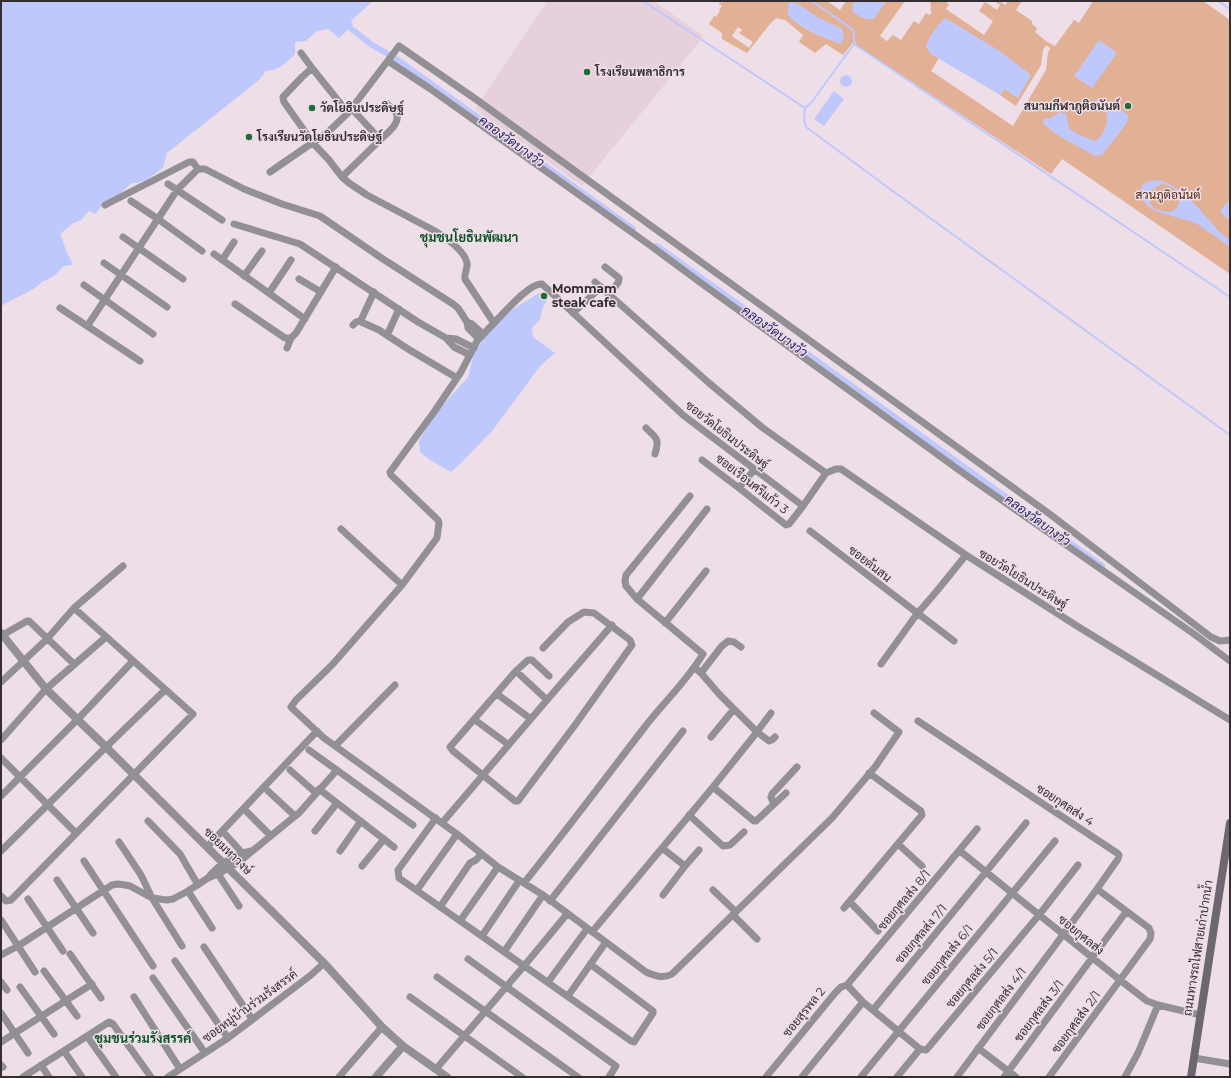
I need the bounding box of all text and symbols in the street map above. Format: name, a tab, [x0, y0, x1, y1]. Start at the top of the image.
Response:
place label: โรงเรียนพลาธิการ	[594, 64, 685, 79]
marker: โรงเรียนพลาธิการ	[582, 67, 592, 77]
place label: สนามกีฬาภูติอนันต์	[1024, 98, 1121, 114]
place label: วัดโยธินประดิษฐ์	[320, 100, 405, 116]
marker: สนามกีฬาภูติอนันต์	[1123, 101, 1133, 111]
marker: วัดโยธินประดิษฐ์	[307, 103, 317, 113]
water label: คลองวัดบางวัว	[476, 112, 548, 170]
place label: โรงเรียนวัดโยธินประดิษฐ์	[256, 129, 383, 145]
marker: โรงเรียนวัดโยธินประดิษฐ์	[244, 132, 254, 142]
park label: สวนภูติอนันต์	[1135, 187, 1201, 203]
district label: ชุมชนโยธินพัฒนา	[420, 228, 518, 248]
place label: Mommam steak cafe	[552, 281, 617, 310]
marker: Mommam steak cafe	[539, 291, 549, 301]
water label: คลองวัดบางวัว	[739, 302, 811, 360]
street label: ซอยวัดโยธินประดิษฐ์	[682, 397, 772, 473]
street label: ซอยเรือนศรีแก้ว 3	[713, 450, 792, 517]
water label: คลองวัดบางวัว	[1002, 491, 1074, 549]
street label: ซอยต้นสน	[846, 542, 895, 585]
street label: ซอยวัดโยธินประดิษฐ์	[976, 545, 1070, 613]
street label: ซอยกุศลส่ง 4	[1032, 780, 1097, 831]
street label: ซอยมหาวงษ์	[201, 824, 256, 878]
street label: ซอยกุศลส่ง 8/1	[874, 866, 935, 934]
street label: ถนนทางรถไฟสายเก่าปากน้ำ	[1176, 878, 1216, 1017]
street label: ซอยกุศลส่ง 7/1	[891, 901, 951, 968]
street label: ซอยกุศลส่ง	[1054, 912, 1107, 959]
street label: ซอยกุศลส่ง 6/1	[917, 921, 977, 989]
street label: ซอยกุศลส่ง 5/1	[942, 945, 1003, 1012]
street label: ซอยกุศลส่ง 4/1	[972, 964, 1031, 1034]
street label: ซอยหมู่บ้านร่วมรังสรรค์	[199, 966, 301, 1046]
street label: ซอยกุศลส่ง 3/1	[1011, 977, 1068, 1046]
street label: ซอยสุรพล 2	[779, 984, 830, 1041]
street label: ซอยกุศลส่ง 2/1	[1048, 988, 1105, 1057]
district label: ชุมชนร่วมรังสรรค์	[95, 1029, 192, 1049]

